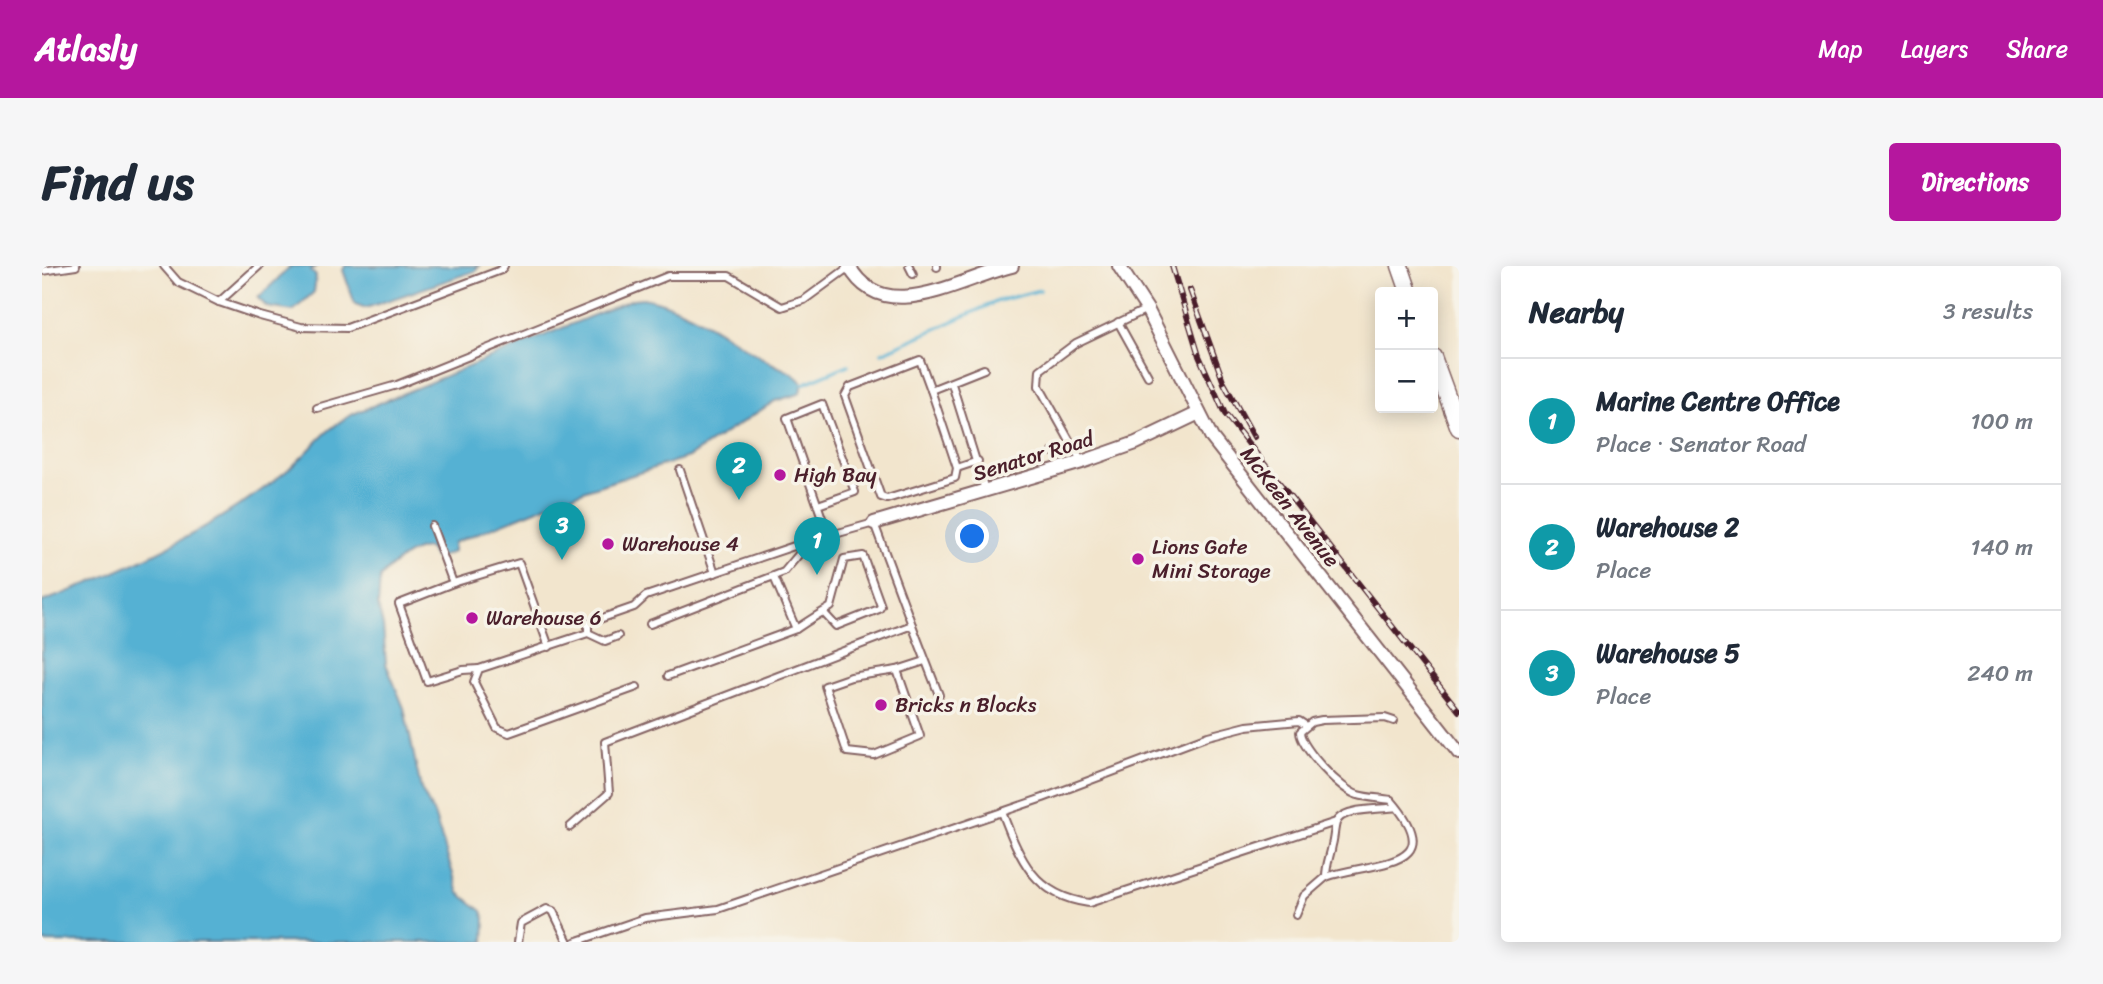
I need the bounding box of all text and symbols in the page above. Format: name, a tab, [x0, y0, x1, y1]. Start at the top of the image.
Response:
text: Atlasly	[35, 20, 137, 78]
text: Map	[1818, 28, 1863, 70]
text: Layers	[1901, 28, 1968, 70]
text: Share	[2006, 28, 2068, 70]
text: Find us	[42, 139, 194, 226]
button: Directions	[1889, 143, 2061, 221]
text: Nearby	[1529, 285, 1624, 339]
map controls	[1375, 287, 1438, 413]
button: +	[1375, 287, 1438, 350]
text: 3 results	[1943, 291, 2033, 332]
button: −	[1375, 350, 1438, 413]
text: Marine Centre Office	[1596, 378, 1840, 424]
text: 1	[1547, 401, 1557, 442]
text: 100 m	[1970, 401, 2033, 442]
street label: Senator Road	[968, 419, 1100, 492]
text: Place · Senator Road	[1596, 424, 1806, 465]
street label: McKeen Avenue	[1230, 438, 1350, 576]
pin: 2	[716, 442, 762, 500]
place label: High Bay	[794, 456, 877, 494]
marker: High Bay	[772, 467, 788, 483]
pin: 3	[539, 502, 585, 560]
text: Warehouse 2	[1596, 504, 1739, 550]
pin: 1	[794, 517, 840, 575]
your location	[955, 519, 989, 553]
place label: Warehouse 4	[622, 525, 739, 563]
text: 2	[1545, 527, 1559, 568]
text: 140 m	[1971, 527, 2033, 568]
place label: Lions Gate Mini Storage	[1152, 528, 1271, 590]
marker: Warehouse 4	[600, 536, 616, 552]
text: Place	[1596, 550, 1651, 591]
marker: Lions Gate Mini Storage	[1130, 551, 1146, 567]
place label: Warehouse 6	[486, 599, 602, 637]
marker: Warehouse 6	[464, 610, 480, 626]
text: Warehouse 5	[1596, 630, 1740, 676]
text: 3	[1546, 653, 1558, 694]
text: 240 m	[1967, 653, 2033, 694]
text: Place	[1596, 676, 1651, 717]
place label: Bricks n Blocks	[895, 686, 1037, 724]
marker: Bricks n Blocks	[873, 697, 889, 713]

